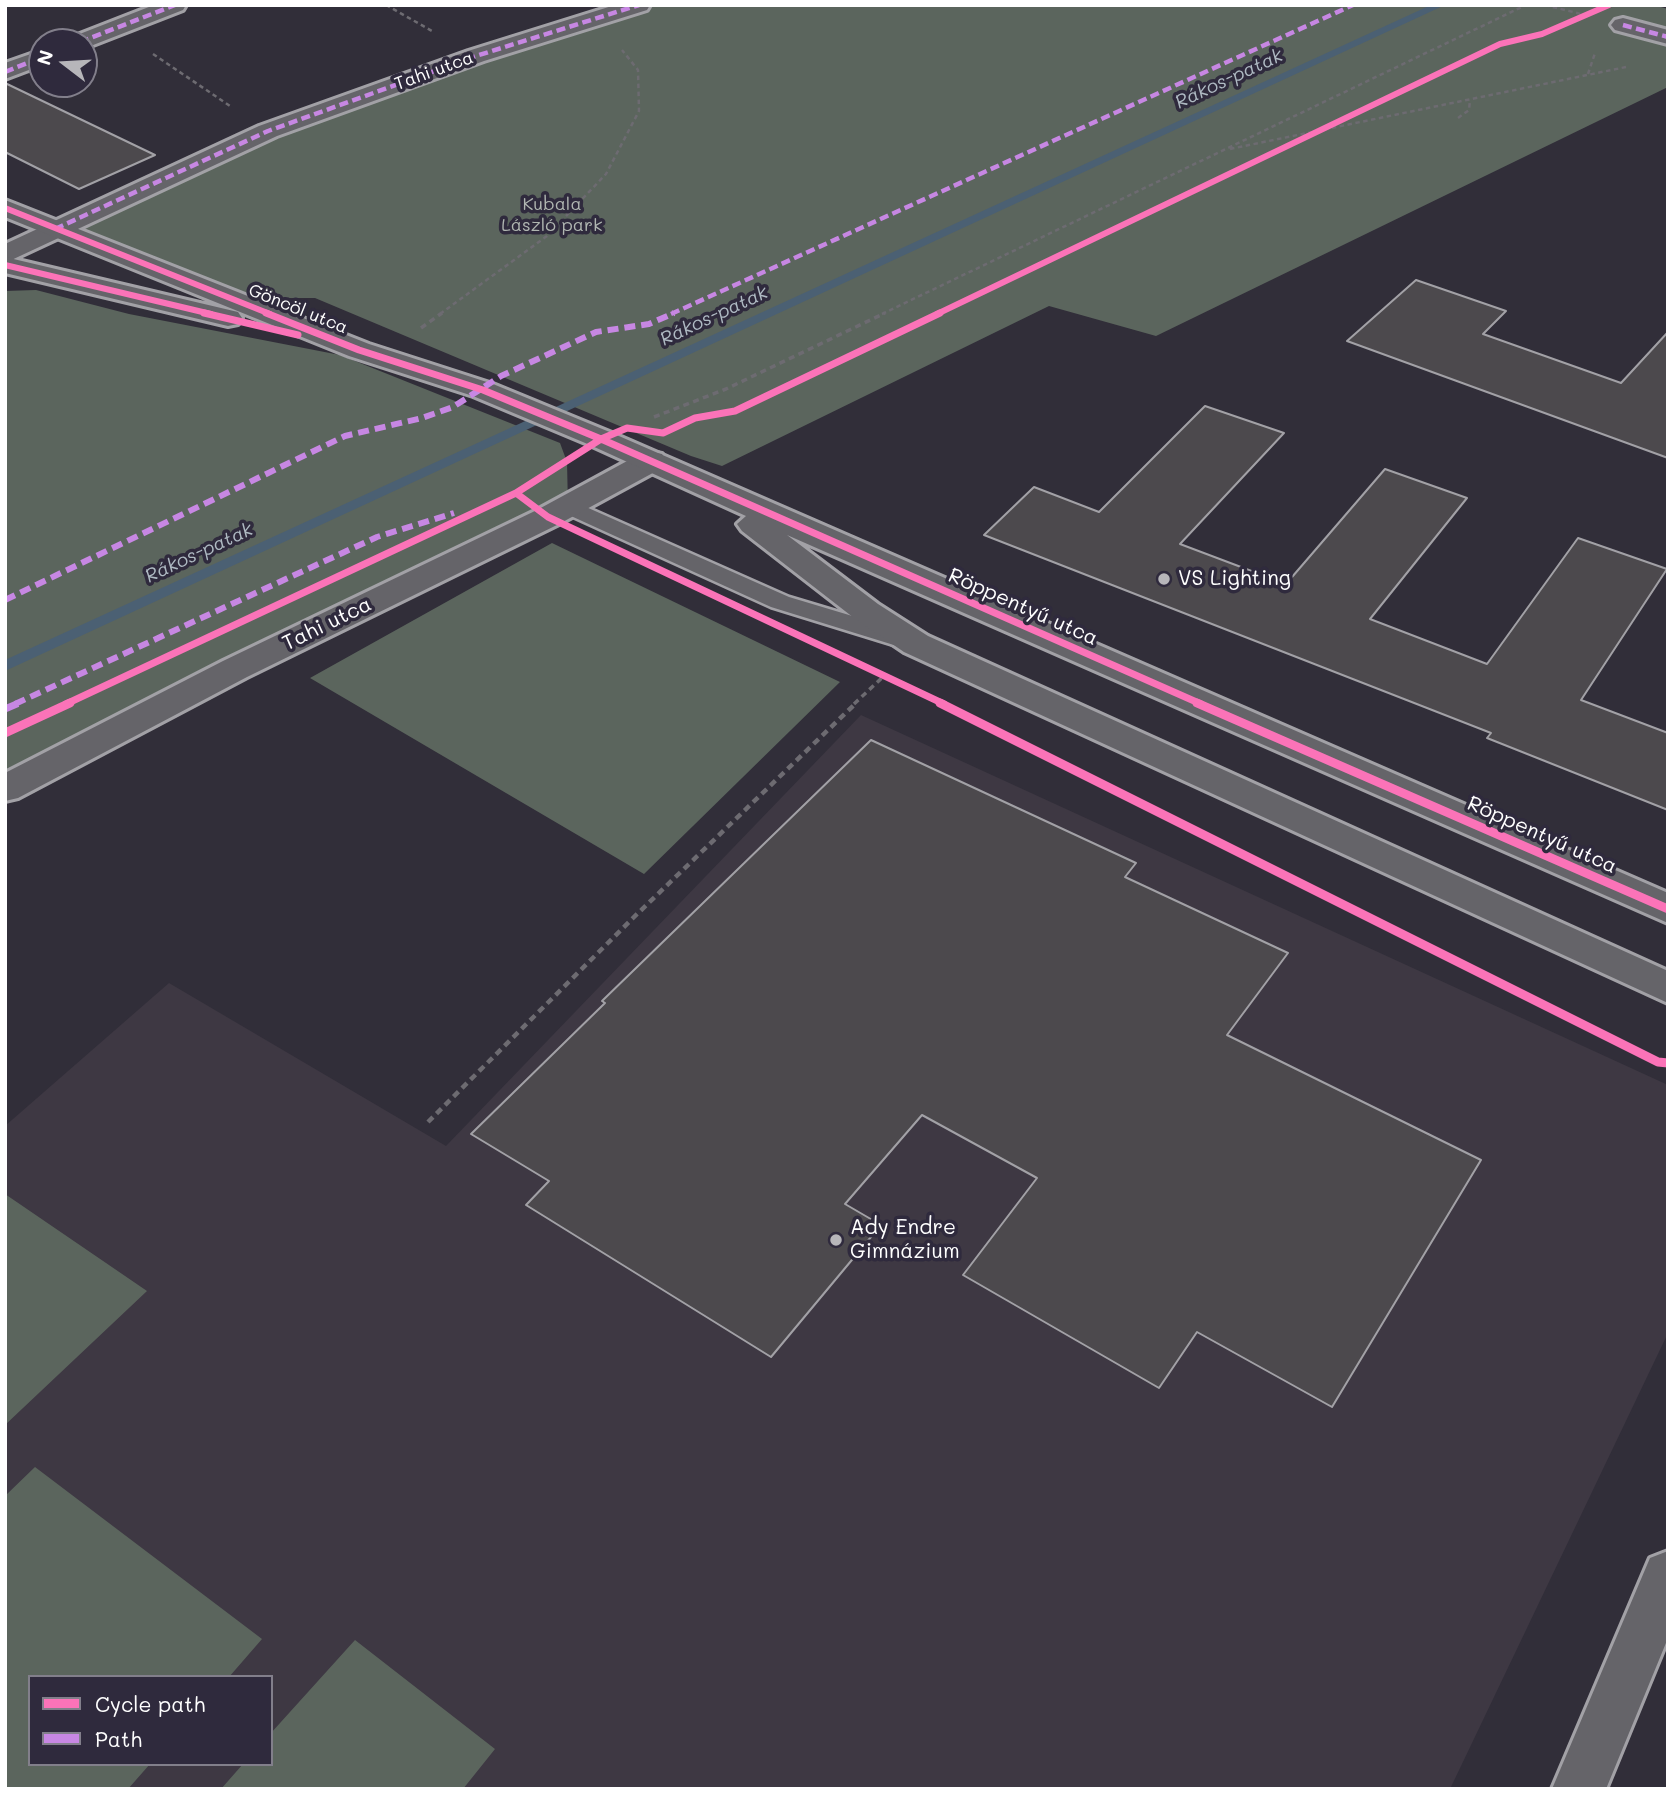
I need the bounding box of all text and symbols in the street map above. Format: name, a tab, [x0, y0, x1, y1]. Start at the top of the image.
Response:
north arrow	[28, 28, 98, 98]
water label: Rákos-patak	[1171, 44, 1287, 114]
text: N	[30, 47, 58, 68]
street label: Tahi utca	[392, 47, 476, 95]
park label: Kubala László park	[501, 193, 603, 235]
street label: Göncöl utca	[245, 279, 351, 339]
water label: Rákos-patak	[656, 281, 772, 351]
water label: Rákos-patak	[141, 518, 257, 588]
street label: Röppentyű utca	[944, 563, 1102, 651]
place label: VS Lighting	[1178, 566, 1291, 592]
marker: VS Lighting	[1156, 571, 1172, 587]
street label: Tahi utca	[278, 592, 376, 656]
street label: Röppentyű utca	[1463, 791, 1621, 879]
place label: Ady Endre Gimnázium	[850, 1215, 960, 1265]
marker: Ady Endre Gimnázium	[828, 1232, 844, 1248]
legend	[28, 1675, 273, 1766]
text: Cycle path	[95, 1690, 205, 1717]
text: Path	[95, 1725, 142, 1752]

